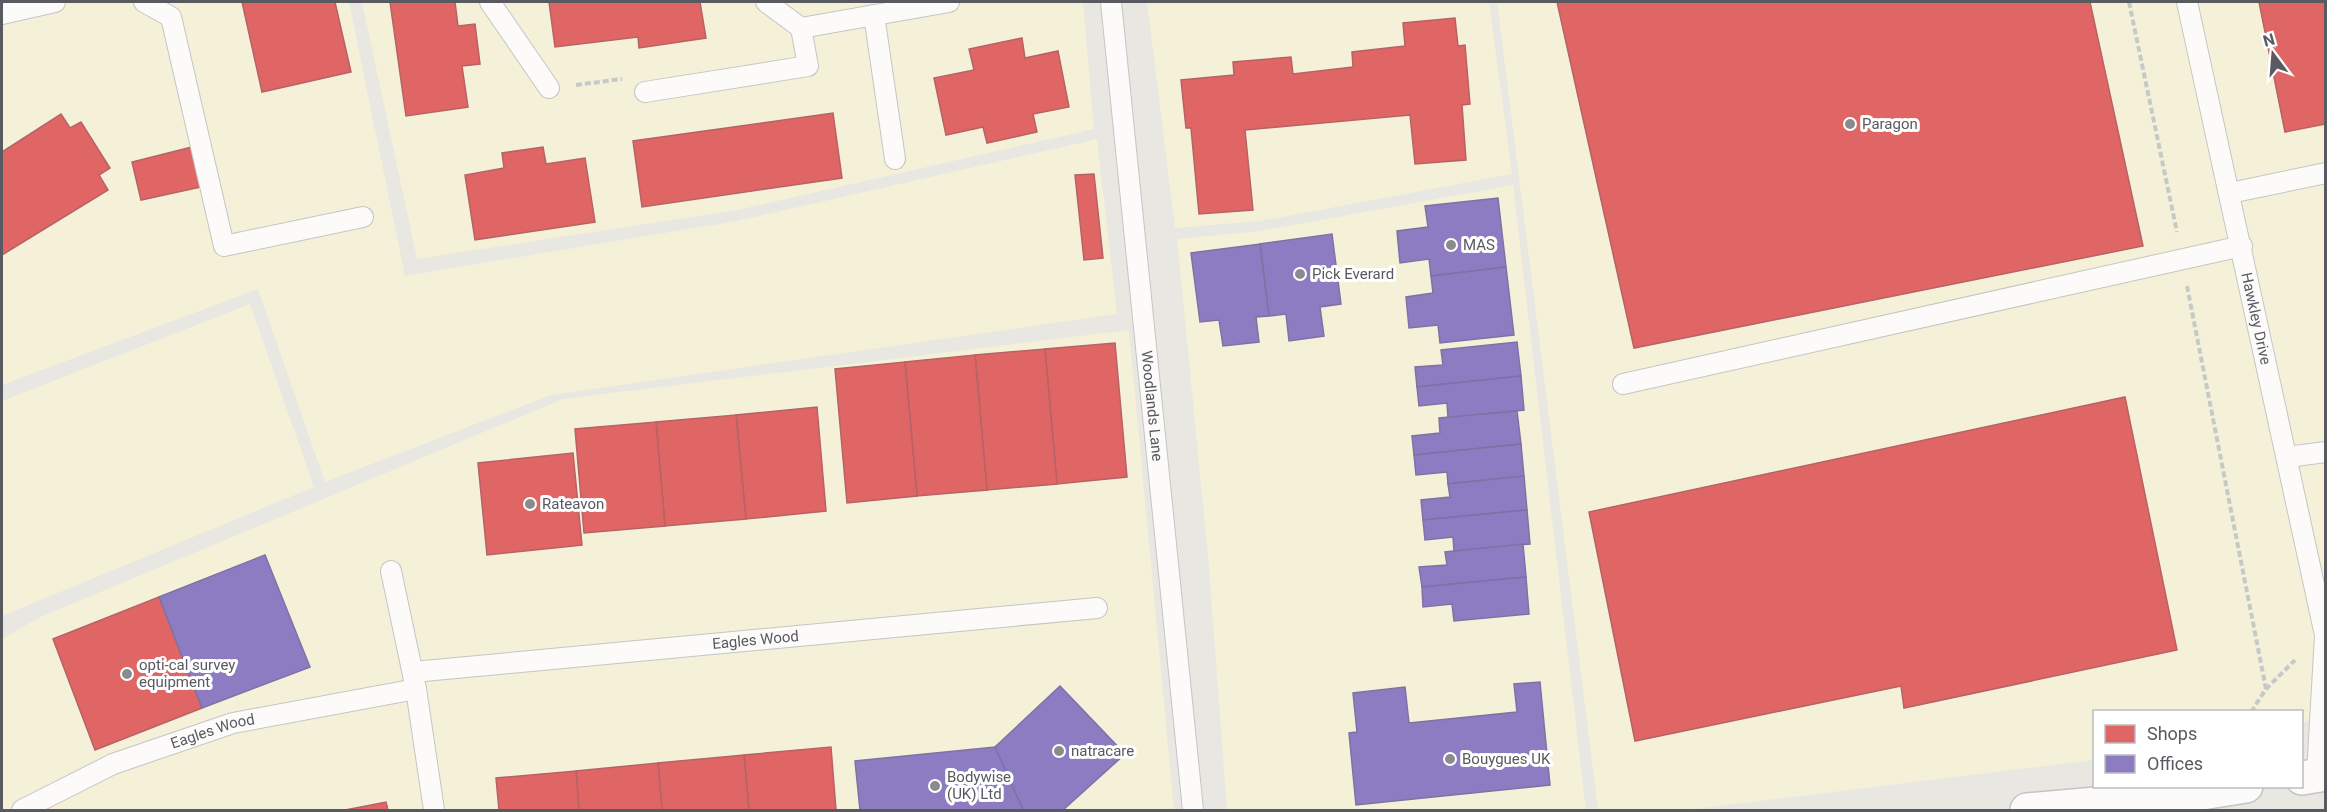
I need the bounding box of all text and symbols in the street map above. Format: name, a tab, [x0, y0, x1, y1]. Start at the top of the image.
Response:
north arrow	[2243, 24, 2303, 84]
text: N	[2261, 29, 2277, 51]
place label: Paragon	[1862, 115, 1918, 133]
marker: Paragon	[1843, 117, 1857, 131]
place label: MAS	[1463, 236, 1495, 254]
marker: MAS	[1444, 238, 1458, 252]
place label: Pick Everard	[1312, 265, 1394, 283]
marker: Pick Everard	[1293, 267, 1307, 281]
street label: Hawkley Drive	[2237, 271, 2275, 366]
street label: Woodlands Lane	[1137, 350, 1167, 462]
place label: Rateavon	[542, 495, 604, 513]
marker: Rateavon	[523, 497, 537, 511]
street label: Eagles Wood	[711, 627, 800, 653]
place label: opti-cal survey equipment	[139, 656, 235, 691]
marker: opti-cal survey equipment	[120, 667, 134, 681]
street label: Eagles Wood	[168, 710, 256, 753]
legend	[2093, 710, 2303, 788]
text: Shops	[2147, 723, 2197, 744]
place label: natracare	[1071, 742, 1134, 760]
marker: natracare	[1052, 744, 1066, 758]
place label: Bouygues UK	[1462, 750, 1551, 768]
marker: Bouygues UK	[1443, 752, 1457, 766]
text: Offices	[2147, 753, 2203, 774]
place label: Bodywise (UK) Ltd	[947, 768, 1011, 803]
marker: Bodywise (UK) Ltd	[928, 779, 942, 793]

